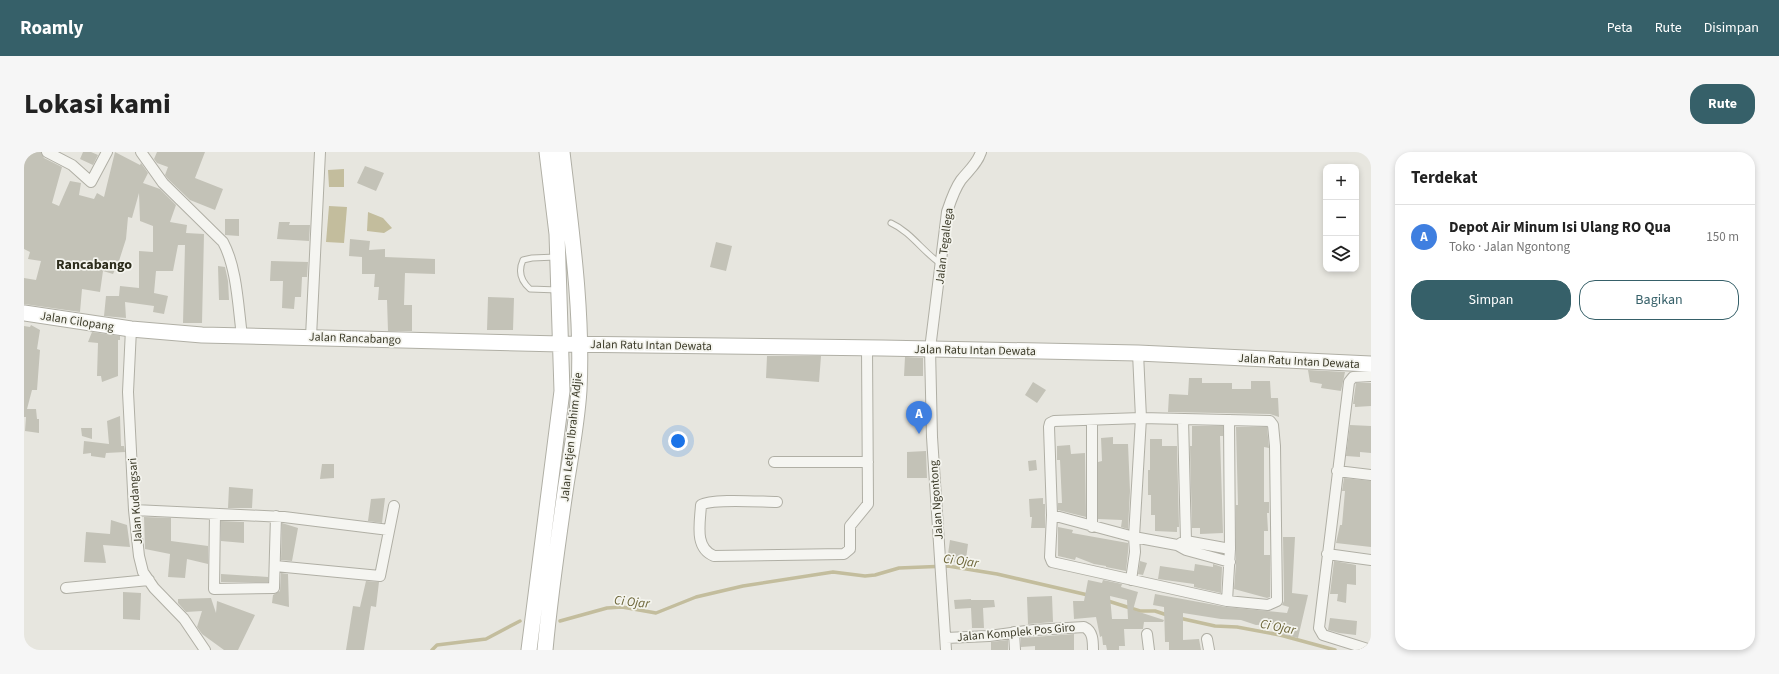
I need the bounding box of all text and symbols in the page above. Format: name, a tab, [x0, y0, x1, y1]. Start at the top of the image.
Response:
text: Roamly	[20, 15, 83, 42]
text: Peta	[1607, 18, 1633, 38]
text: Rute	[1655, 18, 1682, 38]
text: Disimpan	[1704, 18, 1759, 38]
text: Lokasi kami	[24, 84, 171, 124]
button: Rute	[1690, 84, 1755, 124]
map controls	[1323, 164, 1359, 272]
button: +	[1323, 164, 1359, 200]
text: Terdekat	[1411, 166, 1477, 190]
button: −	[1323, 200, 1359, 236]
street label: Jalan Tegallega	[931, 207, 958, 285]
text: Depot Air Minum Isi Ulang RO Qua	[1449, 217, 1671, 238]
text: A	[1420, 228, 1428, 246]
text: 150 m	[1706, 228, 1739, 246]
button: layers	[1323, 236, 1359, 272]
text: Toko · Jalan Ngontong	[1449, 238, 1570, 256]
district label: Rancabango	[56, 255, 132, 275]
button: Simpan	[1411, 280, 1571, 320]
button: Bagikan	[1579, 280, 1739, 320]
street label: Jalan Cilopang	[39, 307, 115, 336]
street label: Jalan Rancabango	[309, 328, 401, 349]
street label: Jalan Ratu Intan Dewata	[590, 336, 712, 355]
street label: Jalan Ratu Intan Dewata	[914, 341, 1036, 360]
street label: Jalan Ratu Intan Dewata	[1238, 350, 1360, 373]
street label: Jalan Letjen Ibrahim Adjie	[556, 372, 587, 503]
pin: A	[906, 401, 932, 434]
your location	[668, 431, 688, 451]
street label: Jalan Kudangsari	[124, 457, 147, 545]
street label: Jalan Ngontong	[925, 460, 948, 540]
water label: Ci Ojar	[942, 550, 980, 572]
water label: Ci Ojar	[613, 591, 651, 613]
water label: Ci Ojar	[1259, 615, 1298, 639]
street label: Jalan Komplek Pos Giro	[956, 619, 1076, 646]

